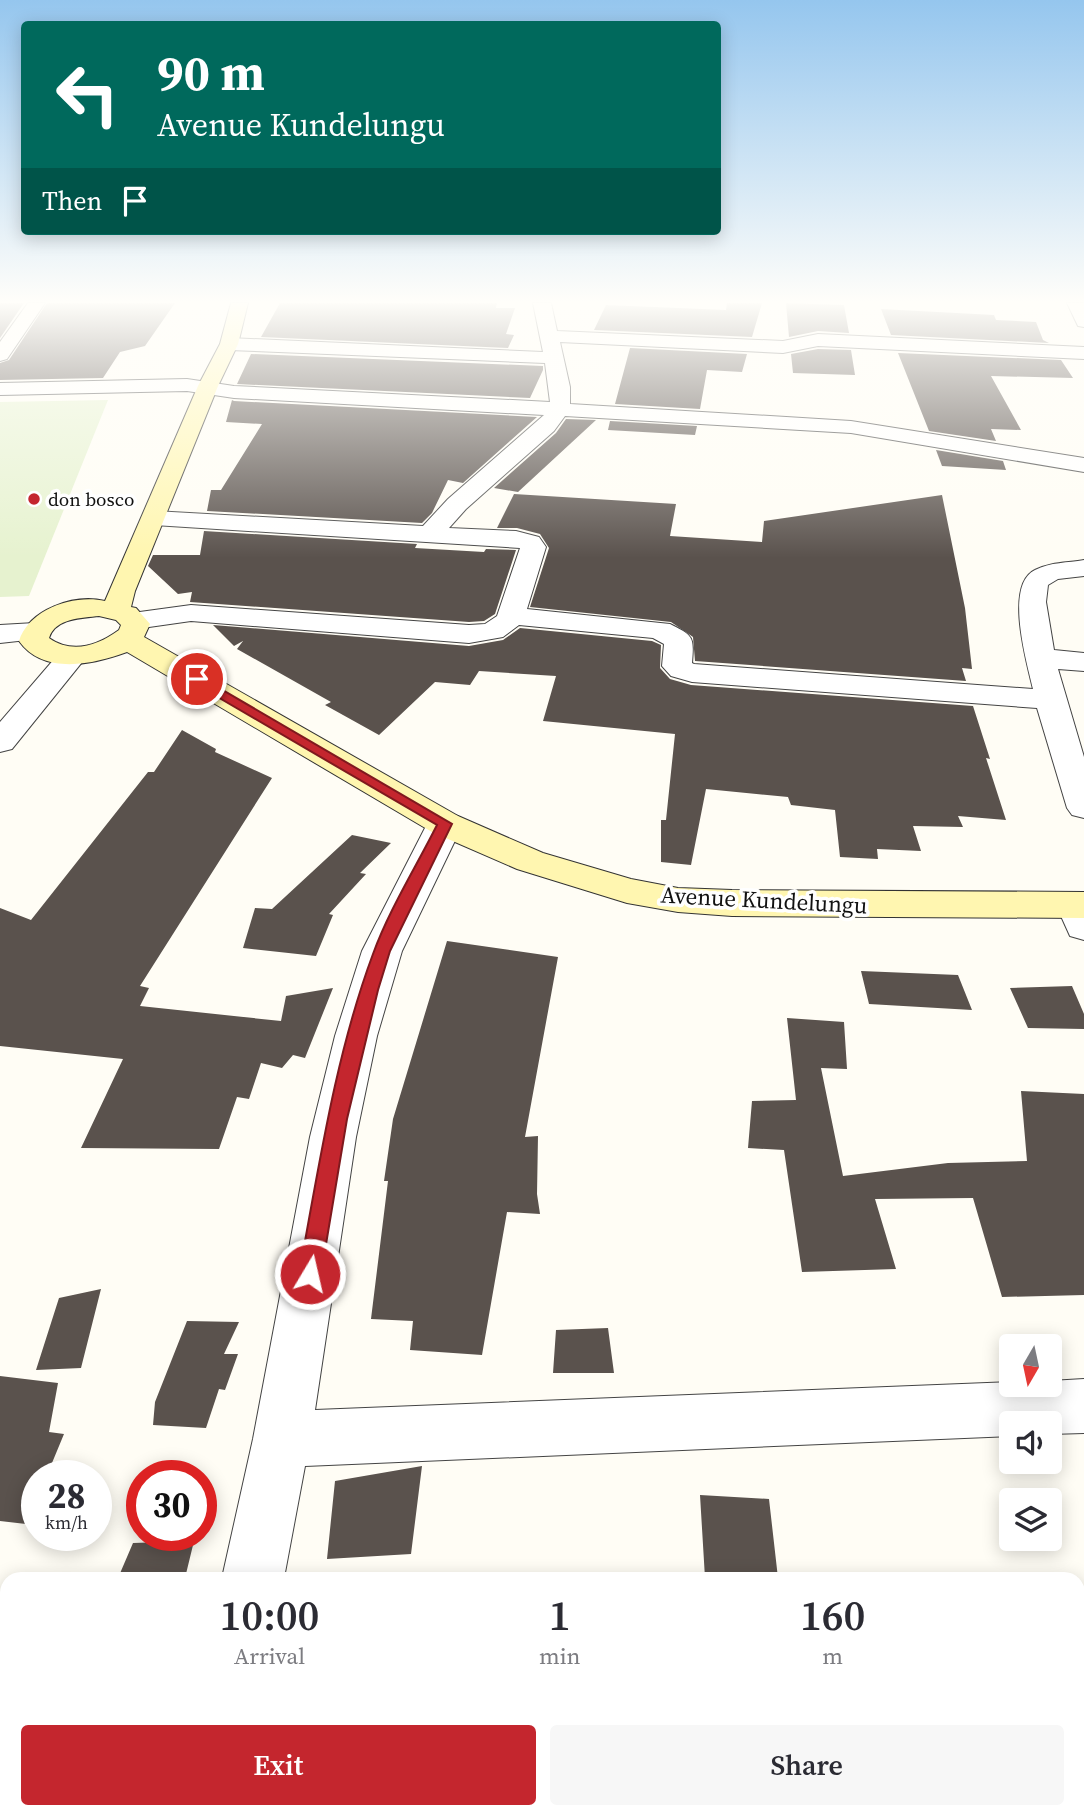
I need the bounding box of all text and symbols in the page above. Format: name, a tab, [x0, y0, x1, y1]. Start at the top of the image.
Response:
text: 90 m	[157, 39, 265, 106]
icon: left	[42, 49, 133, 140]
text: Avenue Kundelungu	[157, 103, 445, 147]
icon: arrive	[116, 182, 154, 220]
text: Then	[42, 183, 102, 219]
place label: don bosco	[48, 486, 135, 512]
marker: don bosco	[26, 491, 42, 507]
pin	[167, 649, 227, 709]
icon: arrive	[178, 660, 216, 698]
street label: Avenue Kundelungu	[660, 879, 868, 921]
position arrow	[273, 1237, 347, 1311]
north arrow	[999, 1334, 1062, 1396]
map controls	[999, 1334, 1062, 1551]
button: sound	[999, 1411, 1062, 1474]
speed limit sign: 30	[126, 1460, 217, 1551]
text: 28	[48, 1472, 85, 1520]
button: layers	[999, 1488, 1062, 1551]
text: km/h	[45, 1510, 88, 1535]
text: 10:00	[219, 1586, 319, 1644]
text: 1	[549, 1586, 571, 1644]
text: 160	[800, 1586, 865, 1644]
text: Arrival	[234, 1640, 305, 1672]
text: min	[539, 1640, 580, 1672]
text: m	[822, 1640, 843, 1672]
button: Exit	[21, 1725, 536, 1805]
button: Share	[550, 1725, 1064, 1805]

